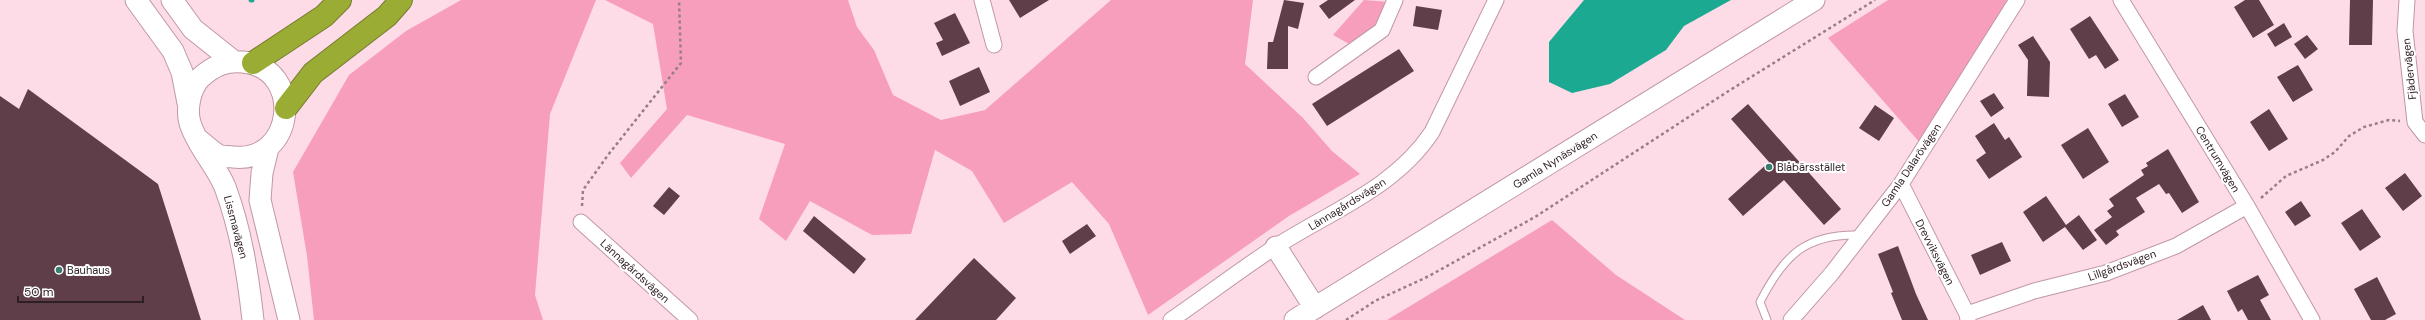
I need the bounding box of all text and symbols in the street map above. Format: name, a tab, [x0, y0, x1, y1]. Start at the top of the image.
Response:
street label: Fjädervägen	[2399, 38, 2419, 100]
street label: Gamla Dalarövägen	[1878, 121, 1944, 209]
street label: Centrumvägen	[2193, 123, 2243, 195]
street label: Gamla Nynäsvägen	[1510, 128, 1600, 192]
place label: Blåbärsstället	[1777, 160, 1845, 174]
marker: Blåbärsstället	[1764, 162, 1774, 172]
street label: Lännagårdsvägen	[1306, 175, 1388, 233]
street label: Lissmavägen	[221, 194, 251, 260]
street label: Drevviksvägen	[1912, 217, 1958, 287]
street label: Lännagårdsvägen	[597, 236, 673, 306]
street label: Lillgårdsvägen	[2086, 246, 2158, 284]
place label: Bauhaus	[67, 263, 110, 277]
marker: Bauhaus	[54, 265, 64, 275]
scale bar	[18, 278, 143, 304]
text: 50 m	[24, 284, 53, 300]

